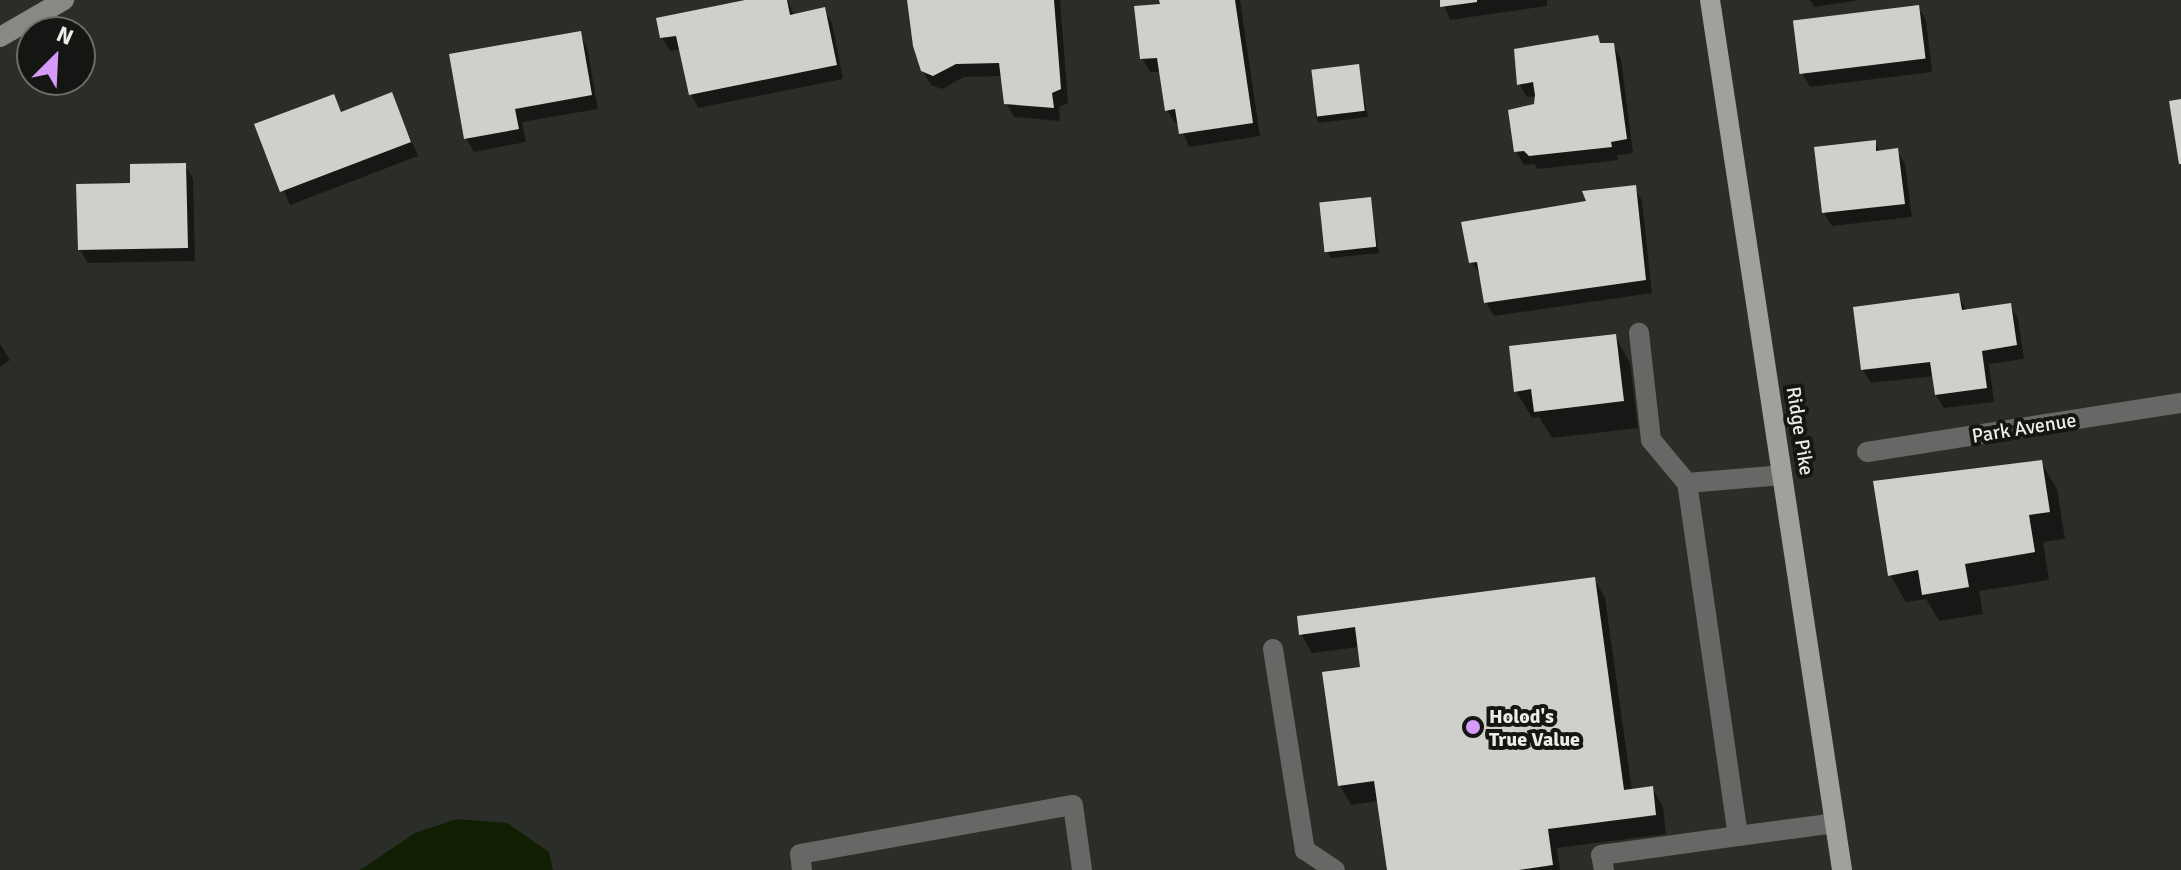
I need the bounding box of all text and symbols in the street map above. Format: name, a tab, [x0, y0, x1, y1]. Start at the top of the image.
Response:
north arrow	[16, 16, 96, 96]
text: N	[53, 20, 78, 51]
street label: Ridge Pike	[1781, 385, 1819, 477]
street label: Park Avenue	[1970, 408, 2078, 448]
place label: Holod's True Value	[1489, 704, 1580, 751]
marker: Holod's True Value	[1464, 718, 1482, 736]

